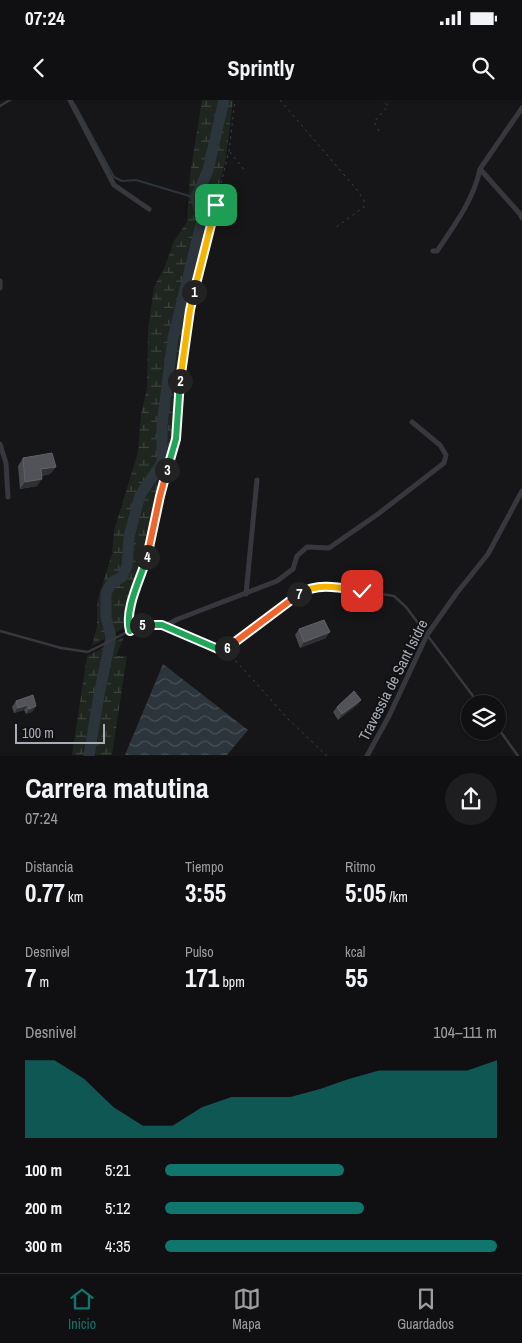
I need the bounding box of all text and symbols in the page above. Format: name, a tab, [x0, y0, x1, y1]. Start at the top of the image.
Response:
text: 07:24	[25, 5, 65, 31]
text: Sprintly	[227, 53, 295, 83]
icon: back	[25, 54, 53, 82]
icon: search	[469, 54, 497, 82]
pin	[195, 184, 237, 226]
icon: arrive	[202, 191, 230, 219]
pin: 1	[182, 280, 206, 304]
text: 1	[191, 283, 198, 301]
pin: 2	[168, 368, 192, 394]
text: 2	[177, 372, 184, 390]
pin: 3	[154, 458, 180, 482]
text: 3	[164, 461, 171, 479]
pin: 4	[134, 544, 160, 570]
text: 4	[144, 548, 151, 566]
pin	[341, 570, 383, 612]
icon: check	[348, 577, 376, 605]
pin: 7	[286, 582, 312, 606]
text: 7	[296, 585, 303, 603]
pin: 5	[130, 612, 154, 638]
text: 5	[139, 616, 146, 634]
street label: Travessia de Sant Isidre	[353, 616, 433, 744]
pin: 6	[214, 636, 240, 660]
text: 6	[224, 639, 231, 657]
map controls	[461, 695, 506, 740]
button: layers	[461, 695, 506, 740]
scale bar	[15, 721, 105, 744]
text: 100 m	[22, 724, 54, 742]
text: Carrera matutina	[25, 769, 209, 807]
button: share	[445, 773, 497, 825]
text: 07:24	[25, 807, 58, 829]
text: Distancia	[25, 858, 74, 876]
text: Tiempo	[185, 858, 224, 876]
text: Ritmo	[345, 858, 376, 876]
text: 0.77	[25, 876, 65, 910]
text: 3:55	[185, 876, 226, 910]
text: 5:05	[345, 876, 386, 910]
text: km	[65, 888, 83, 906]
text: /km	[386, 888, 408, 906]
text: Desnivel	[25, 943, 70, 961]
text: Pulso	[185, 943, 214, 961]
text: kcal	[345, 943, 365, 961]
text: 7	[25, 961, 36, 995]
text: 171	[185, 961, 219, 995]
text: 55	[345, 961, 368, 995]
text: m	[36, 973, 49, 991]
text: bpm	[219, 973, 245, 991]
text: Desnivel	[25, 1021, 76, 1043]
text: 104–111 m	[433, 1021, 497, 1043]
text: 100 m	[25, 1159, 62, 1181]
text: 5:21	[105, 1159, 131, 1181]
text: 200 m	[25, 1197, 62, 1219]
text: 5:12	[105, 1197, 131, 1219]
text: 300 m	[25, 1235, 62, 1257]
text: 4:35	[105, 1235, 131, 1257]
tab: Inicio	[68, 1285, 96, 1333]
tab: Mapa	[232, 1285, 261, 1333]
tab: Guardados	[397, 1285, 454, 1333]

